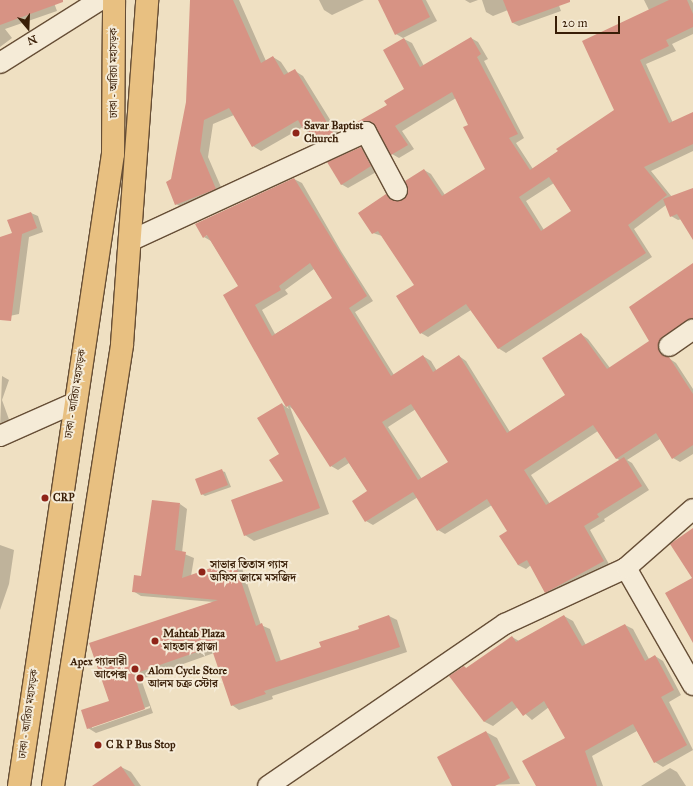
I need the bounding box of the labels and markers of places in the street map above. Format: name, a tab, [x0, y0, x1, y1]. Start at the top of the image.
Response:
place label: Savar Baptist Church	[304, 120, 364, 146]
marker: Savar Baptist Church	[291, 128, 301, 138]
place label: CRP	[53, 491, 75, 505]
marker: CRP	[40, 493, 50, 503]
place label: সাভার তিতাস গ্যাস অফিস জামে মসজিদ	[210, 559, 296, 585]
marker: সাভার তিতাস গ্যাস অফিস জামে মসজিদ	[197, 567, 207, 577]
place label: Mahtab Plaza মাহতাব প্লাজা	[163, 628, 225, 654]
marker: Mahtab Plaza মাহতাব প্লাজা	[150, 636, 160, 646]
place label: Apex গ্যালারী আপেক্স	[70, 656, 127, 682]
marker: Apex গ্যালারী আপেক্স	[130, 664, 140, 674]
place label: Alom Cycle Store আলম চক্র স্টোর	[148, 665, 227, 691]
marker: Alom Cycle Store আলম চক্র স্টোর	[135, 673, 145, 683]
place label: C R P Bus Stop	[106, 738, 176, 752]
marker: C R P Bus Stop	[93, 740, 103, 750]

